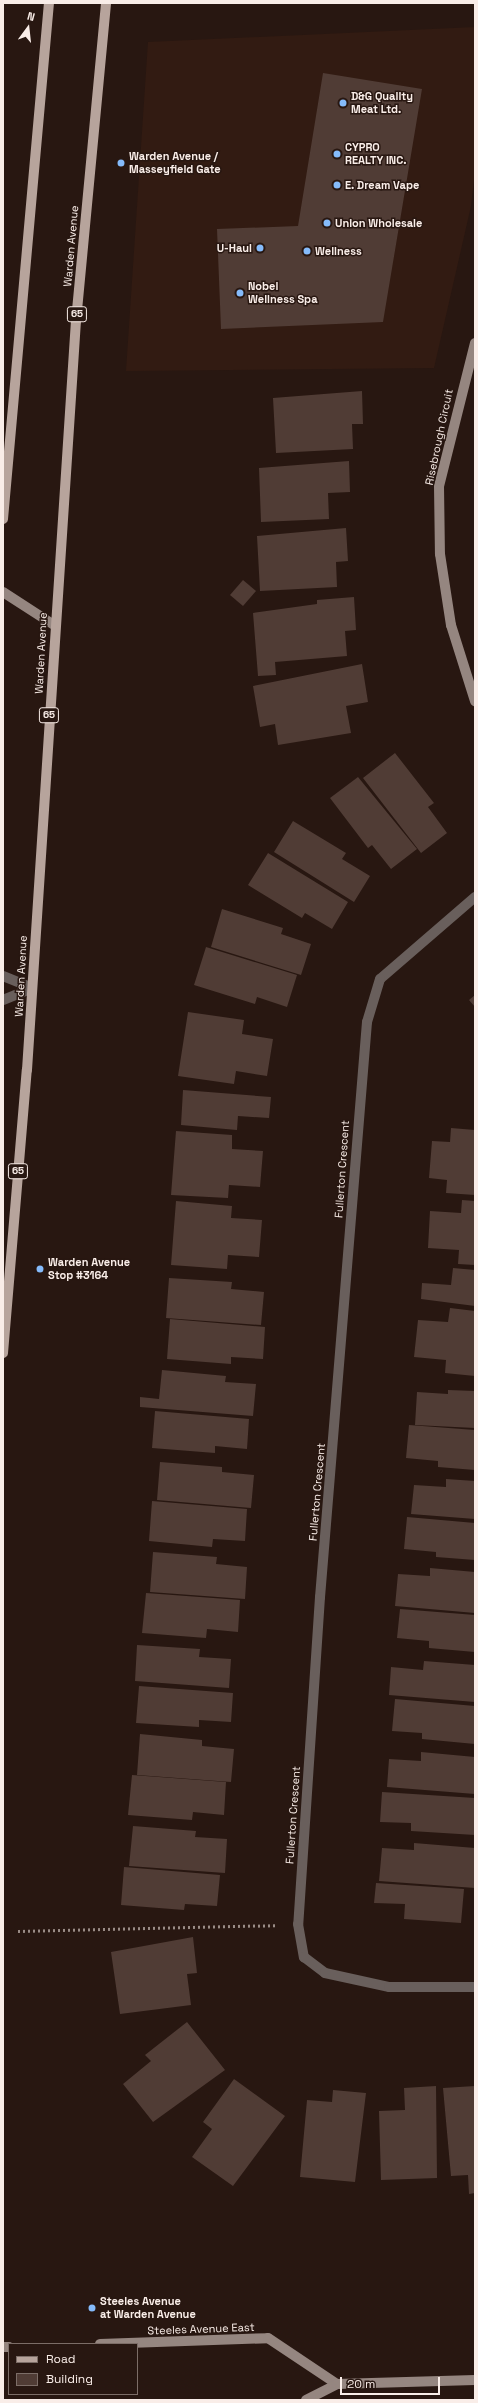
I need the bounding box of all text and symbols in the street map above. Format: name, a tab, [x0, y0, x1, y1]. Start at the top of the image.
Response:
north arrow	[8, 8, 48, 48]
text: N	[26, 9, 36, 24]
place label: D&G Quality Meat Ltd.	[351, 90, 413, 116]
marker: D&G Quality Meat Ltd.	[338, 98, 348, 108]
place label: CYPRO REALTY INC.	[345, 141, 407, 167]
marker: CYPRO REALTY INC.	[332, 149, 342, 159]
place label: Warden Avenue / Masseyfield Gate	[129, 150, 221, 176]
marker: Warden Avenue / Masseyfield Gate	[116, 158, 126, 168]
place label: E. Dream Vape	[345, 178, 420, 192]
marker: E. Dream Vape	[332, 180, 342, 190]
street label: Warden Avenue	[61, 205, 81, 287]
place label: Union Wholesale	[335, 216, 422, 230]
marker: Union Wholesale	[322, 218, 332, 228]
place label: U-Haul	[217, 241, 252, 255]
marker: U-Haul	[255, 243, 265, 253]
place label: Wellness	[315, 244, 362, 258]
marker: Wellness	[302, 246, 312, 256]
place label: Nobel Wellness Spa	[248, 280, 317, 306]
marker: Nobel Wellness Spa	[235, 288, 245, 298]
road number: 65	[66, 306, 88, 322]
street label: Risebrough Circuit	[422, 388, 456, 486]
street label: Warden Avenue	[32, 612, 50, 694]
road number: 65	[38, 707, 60, 723]
street label: Warden Avenue	[12, 935, 30, 1017]
street label: Fullerton Crescent	[332, 1120, 352, 1218]
road number: 65	[7, 1163, 29, 1179]
place label: Warden Avenue Stop #3164	[48, 1256, 130, 1282]
marker: Warden Avenue Stop #3164	[35, 1264, 45, 1274]
street label: Fullerton Crescent	[306, 1443, 328, 1541]
street label: Fullerton Crescent	[283, 1766, 303, 1864]
place label: Steeles Avenue at Warden Avenue	[100, 2295, 196, 2321]
marker: Steeles Avenue at Warden Avenue	[87, 2303, 97, 2313]
street label: Steeles Avenue East	[147, 2321, 255, 2337]
legend	[8, 2343, 138, 2395]
text: Road	[46, 2351, 75, 2367]
scale bar	[342, 2369, 442, 2395]
text: Building	[46, 2371, 93, 2387]
text: 20 m	[347, 2376, 375, 2392]

